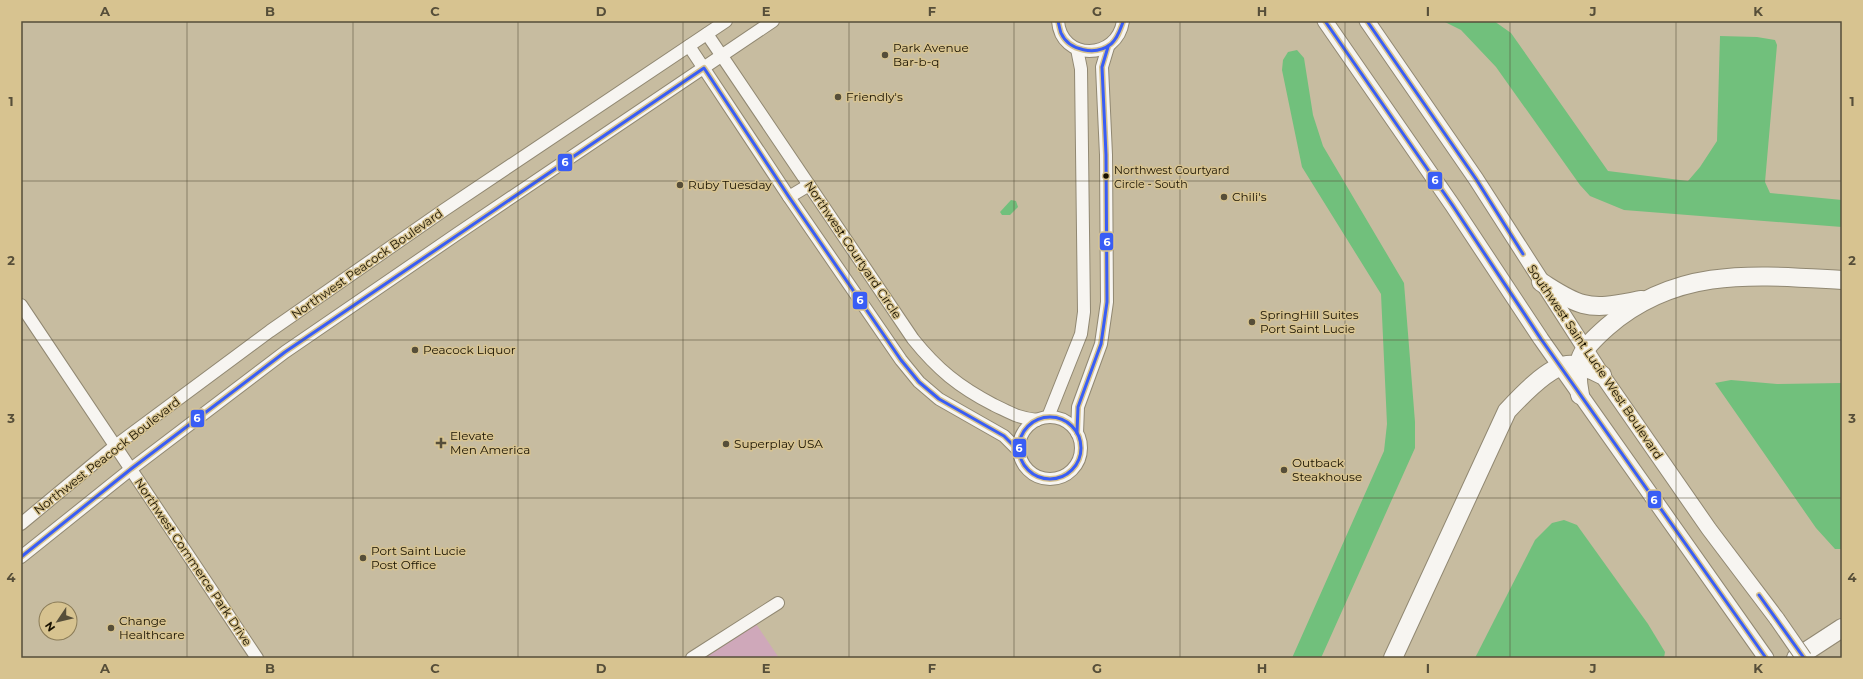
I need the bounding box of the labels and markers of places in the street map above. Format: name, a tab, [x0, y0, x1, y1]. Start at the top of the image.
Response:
place label: Park Avenue Bar-b-q	[893, 40, 969, 69]
marker: Park Avenue Bar-b-q	[880, 50, 890, 60]
place label: Friendly's	[846, 89, 903, 104]
marker: Friendly's	[833, 92, 843, 102]
place label: Northwest Courtyard Circle - South	[1114, 163, 1230, 191]
marker: Northwest Courtyard Circle - South	[1101, 171, 1111, 181]
place label: Ruby Tuesday	[688, 177, 772, 192]
marker: Ruby Tuesday	[675, 180, 685, 190]
place label: Chili's	[1232, 189, 1267, 204]
marker: Chili's	[1219, 192, 1229, 202]
place label: SpringHill Suites Port Saint Lucie	[1260, 307, 1359, 336]
marker: SpringHill Suites Port Saint Lucie	[1247, 317, 1257, 327]
place label: Peacock Liquor	[423, 342, 516, 357]
marker: Peacock Liquor	[410, 345, 420, 355]
place label: Elevate Men America	[450, 428, 530, 457]
place label: Superplay USA	[734, 436, 823, 451]
marker: Elevate Men America	[435, 437, 447, 449]
marker: Superplay USA	[721, 439, 731, 449]
place label: Outback Steakhouse	[1292, 455, 1362, 484]
marker: Outback Steakhouse	[1279, 465, 1289, 475]
place label: Port Saint Lucie Post Office	[371, 543, 466, 572]
marker: Port Saint Lucie Post Office	[358, 553, 368, 563]
place label: Change Healthcare	[119, 613, 185, 642]
marker: Change Healthcare	[106, 623, 116, 633]

